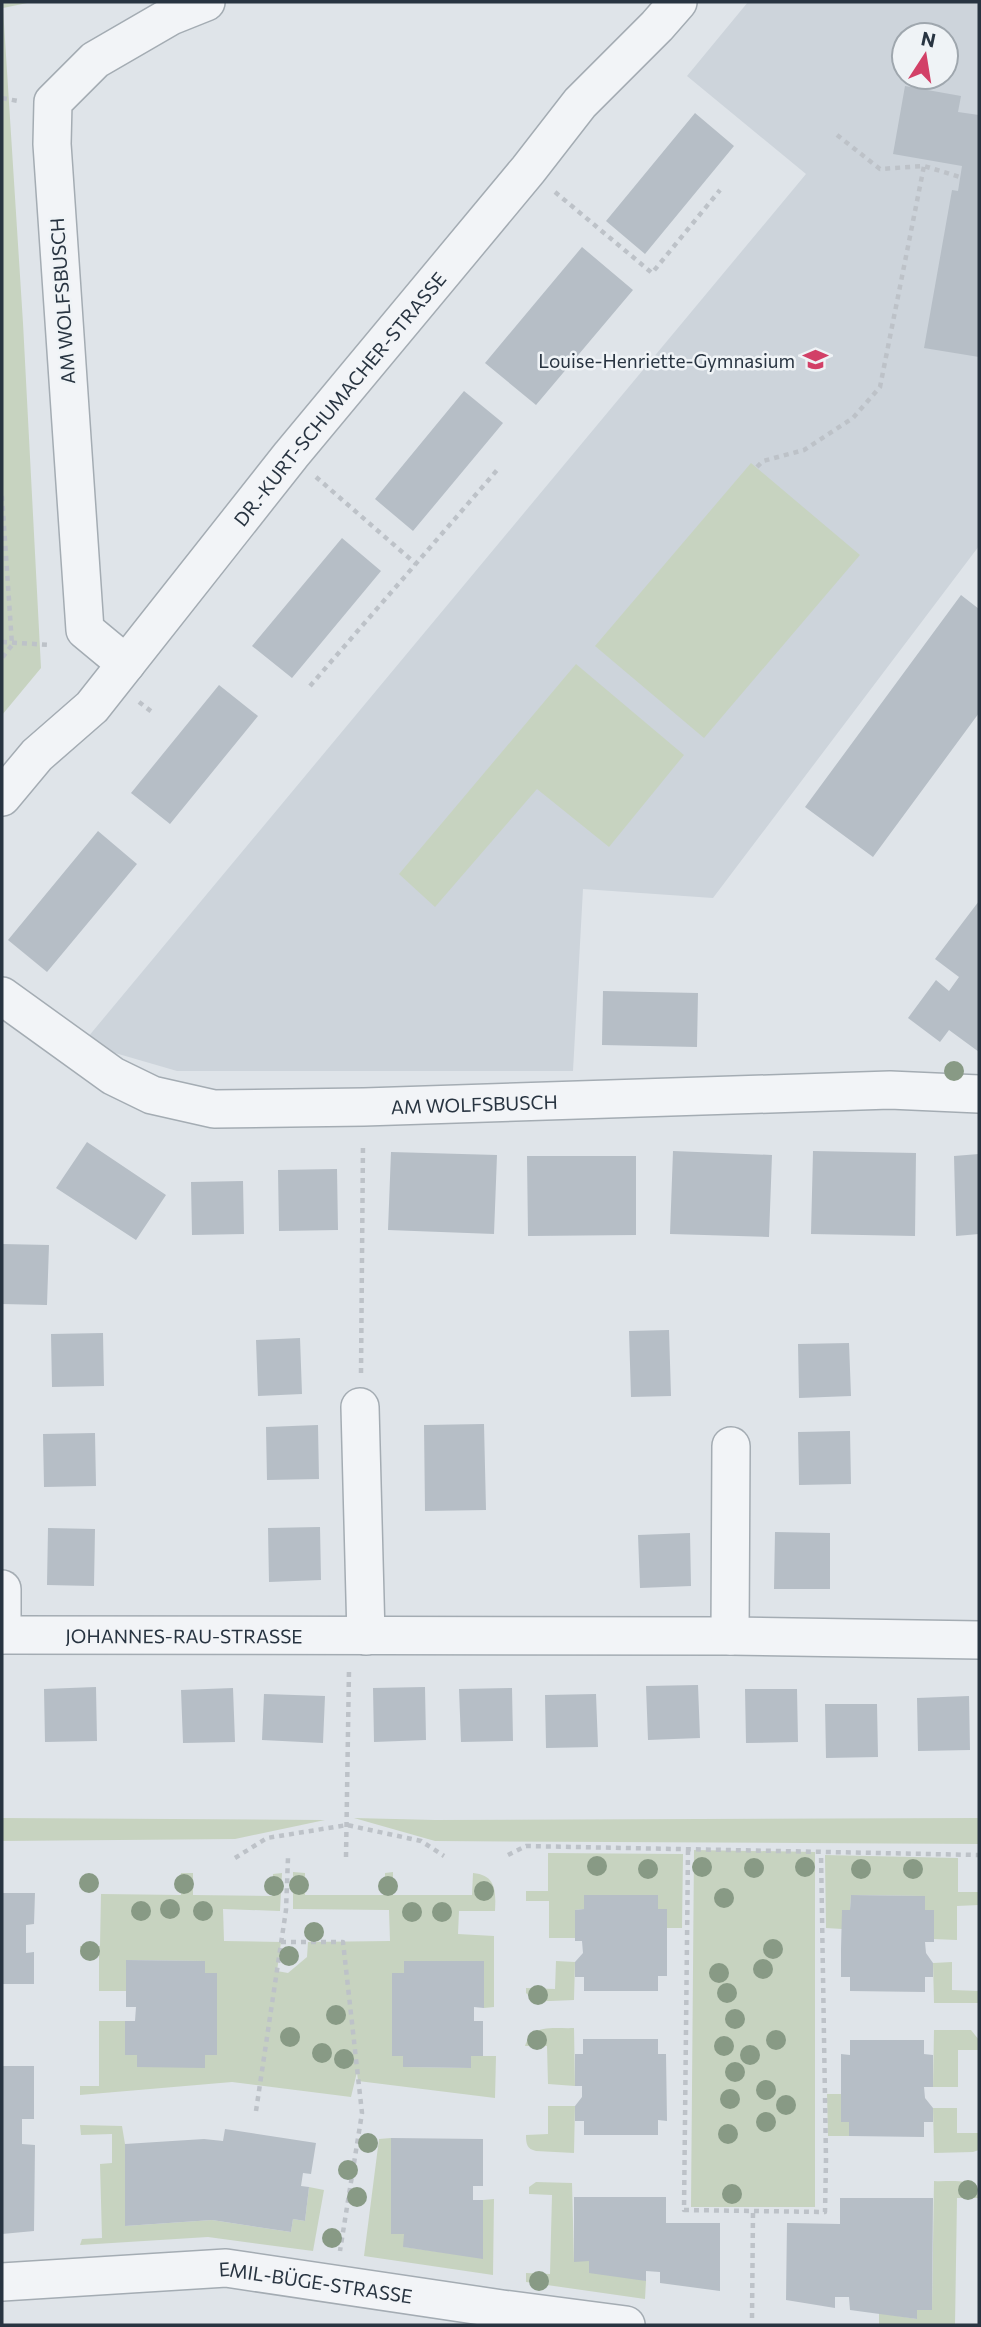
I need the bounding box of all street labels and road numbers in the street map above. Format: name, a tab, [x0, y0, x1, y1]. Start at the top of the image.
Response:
street label: AM WOLFSBUSCH	[45, 217, 79, 385]
street label: DR.-KURT-SCHUMACHER-STRASSE	[228, 267, 450, 530]
street label: AM WOLFSBUSCH	[390, 1089, 558, 1118]
street label: JOHANNES-RAU-STRASSE	[65, 1624, 303, 1647]
street label: EMIL-BÜGE-STRASSE	[218, 2256, 414, 2307]

